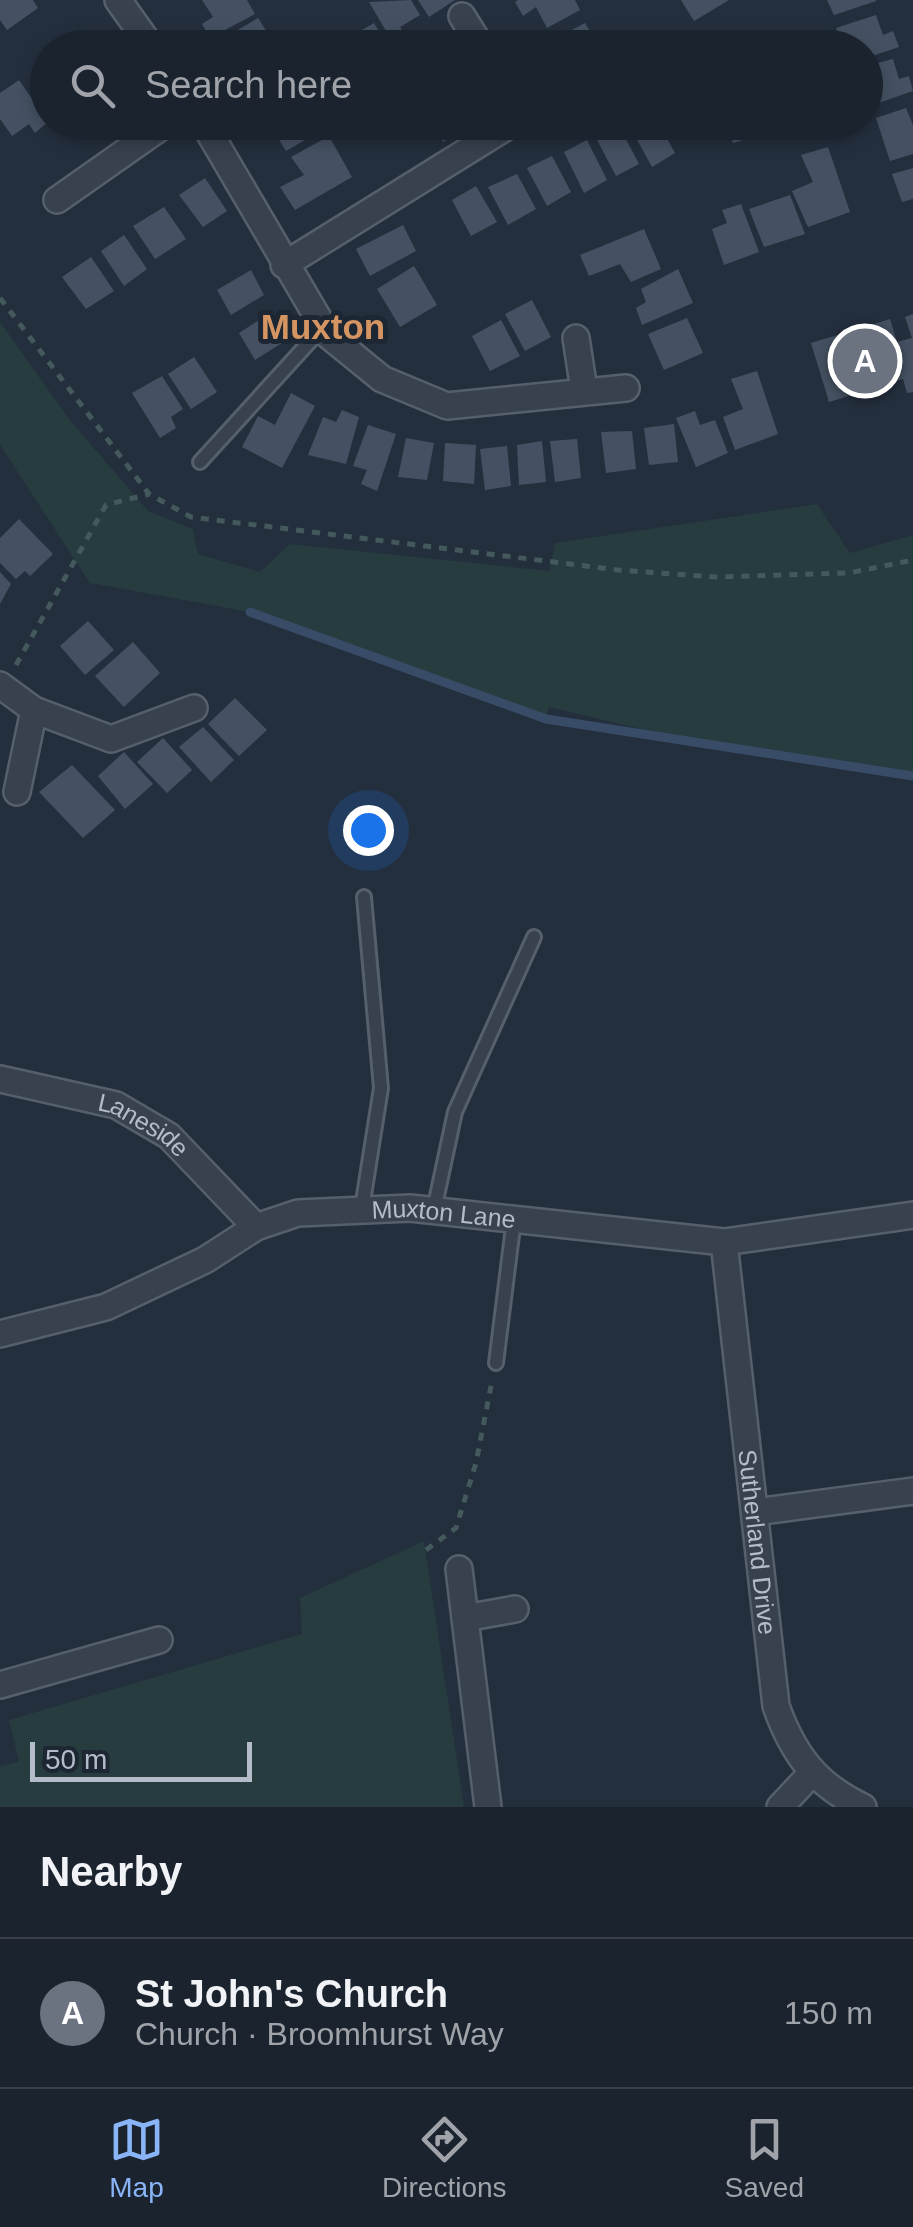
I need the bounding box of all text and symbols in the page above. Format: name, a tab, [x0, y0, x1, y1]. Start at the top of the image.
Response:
search box	[30, 30, 883, 140]
icon: search	[65, 58, 120, 113]
text: Search here	[145, 64, 352, 106]
district label: Muxton	[261, 307, 385, 346]
pin: A	[832, 324, 898, 398]
your location	[343, 805, 394, 856]
street label: Laneside	[96, 1087, 195, 1162]
street label: Muxton Lane	[371, 1194, 517, 1233]
street label: Sutherland Drive	[733, 1448, 782, 1636]
scale bar	[30, 1737, 252, 1782]
text: 50 m	[45, 1744, 107, 1775]
text: Nearby	[40, 1848, 182, 1895]
text: St John's Church	[135, 1973, 448, 2015]
text: A	[61, 1995, 84, 2031]
text: 150 m	[784, 1995, 873, 2031]
text: Church · Broomhurst Way	[135, 2016, 504, 2052]
tab: Map	[109, 2112, 164, 2204]
tab: Directions	[382, 2112, 507, 2204]
tab: Saved	[725, 2112, 804, 2204]

